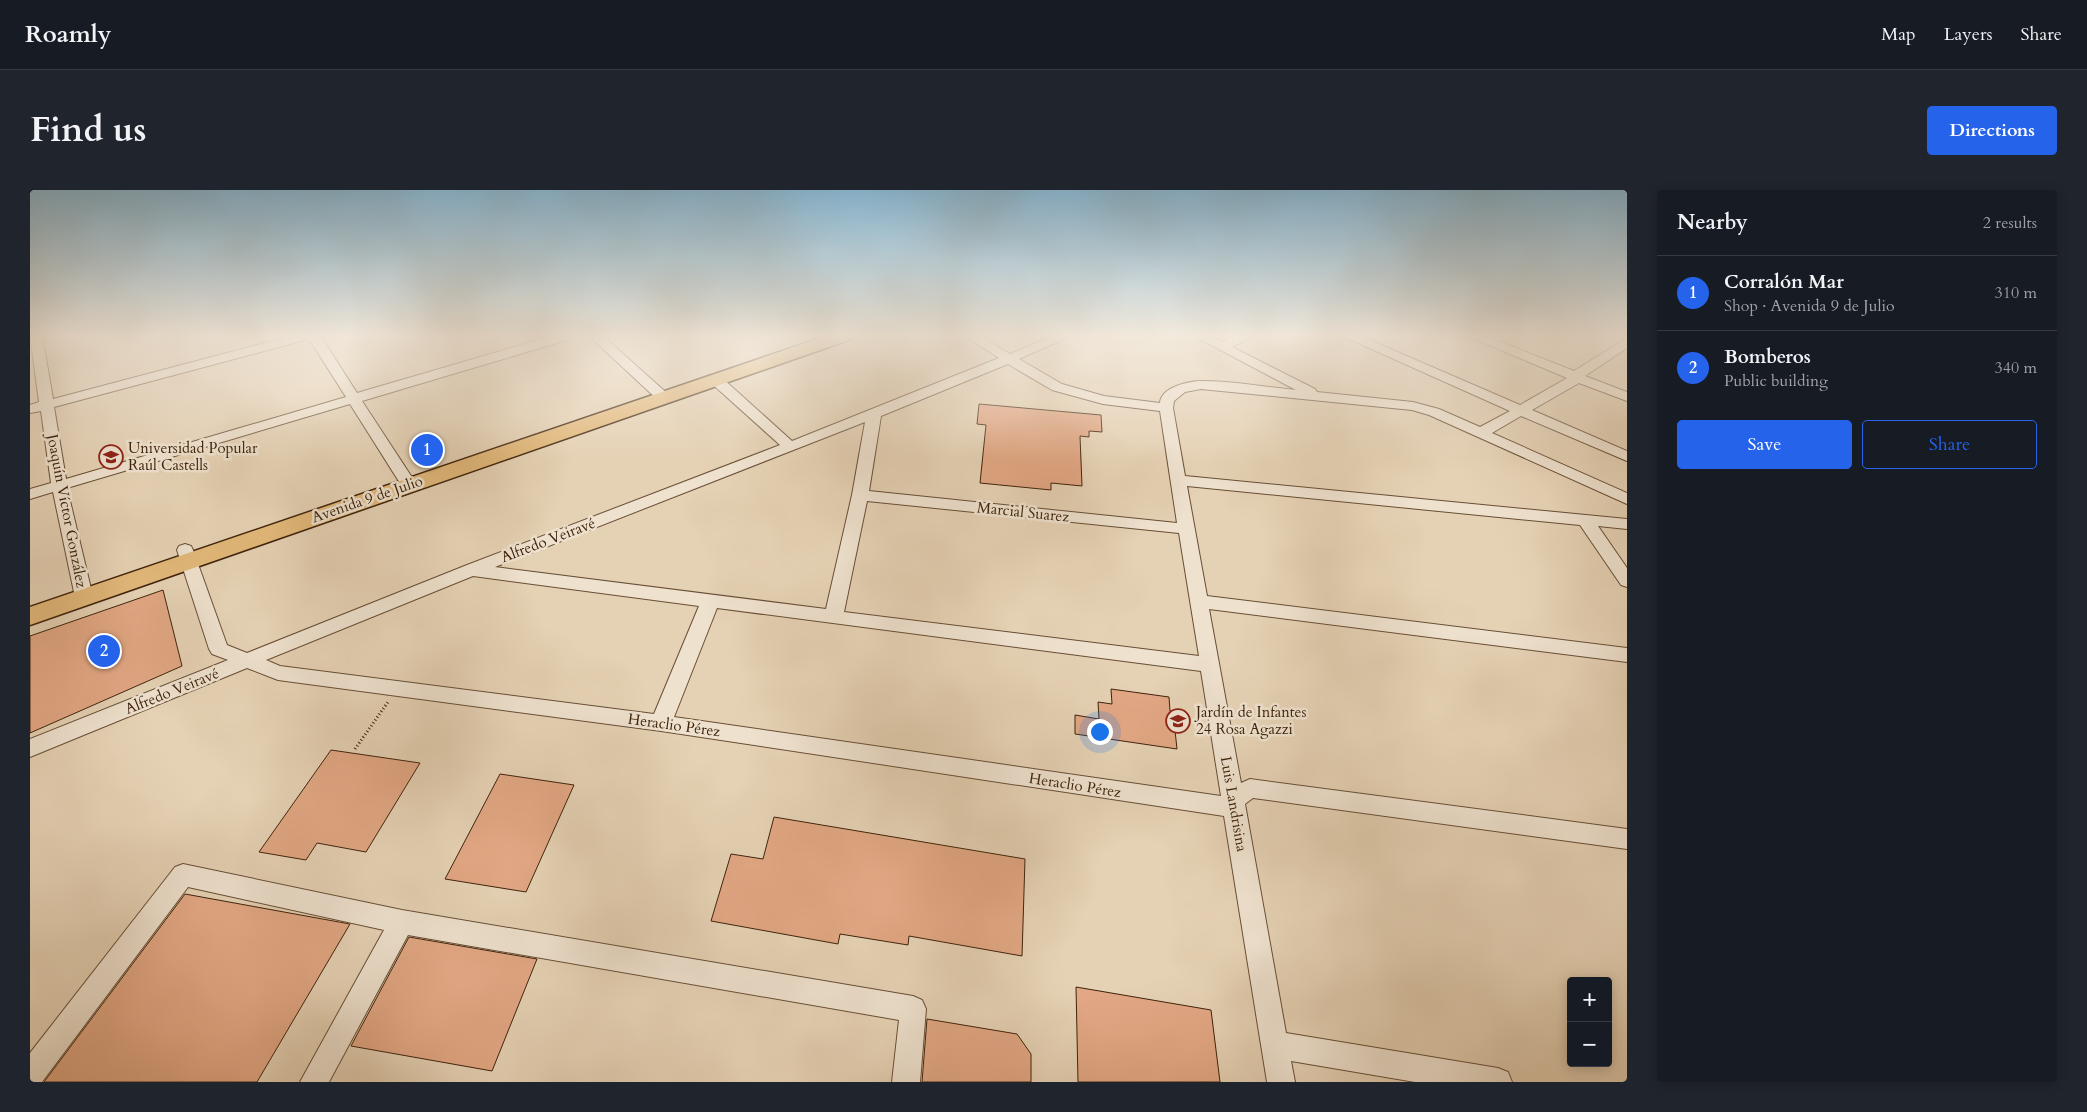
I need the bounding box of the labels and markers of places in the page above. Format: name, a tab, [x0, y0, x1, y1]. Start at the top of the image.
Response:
pin: 1	[411, 431, 443, 469]
place label: Universidad Popular Raúl Castells	[128, 438, 258, 475]
school or university icon: Universidad Popular Raúl Castells	[98, 444, 124, 470]
pin: 2	[88, 632, 120, 670]
place label: Jardín de Infantes 24 Rosa Agazzi	[1194, 702, 1306, 739]
school or university icon: Jardín de Infantes 24 Rosa Agazzi	[1165, 708, 1191, 734]

